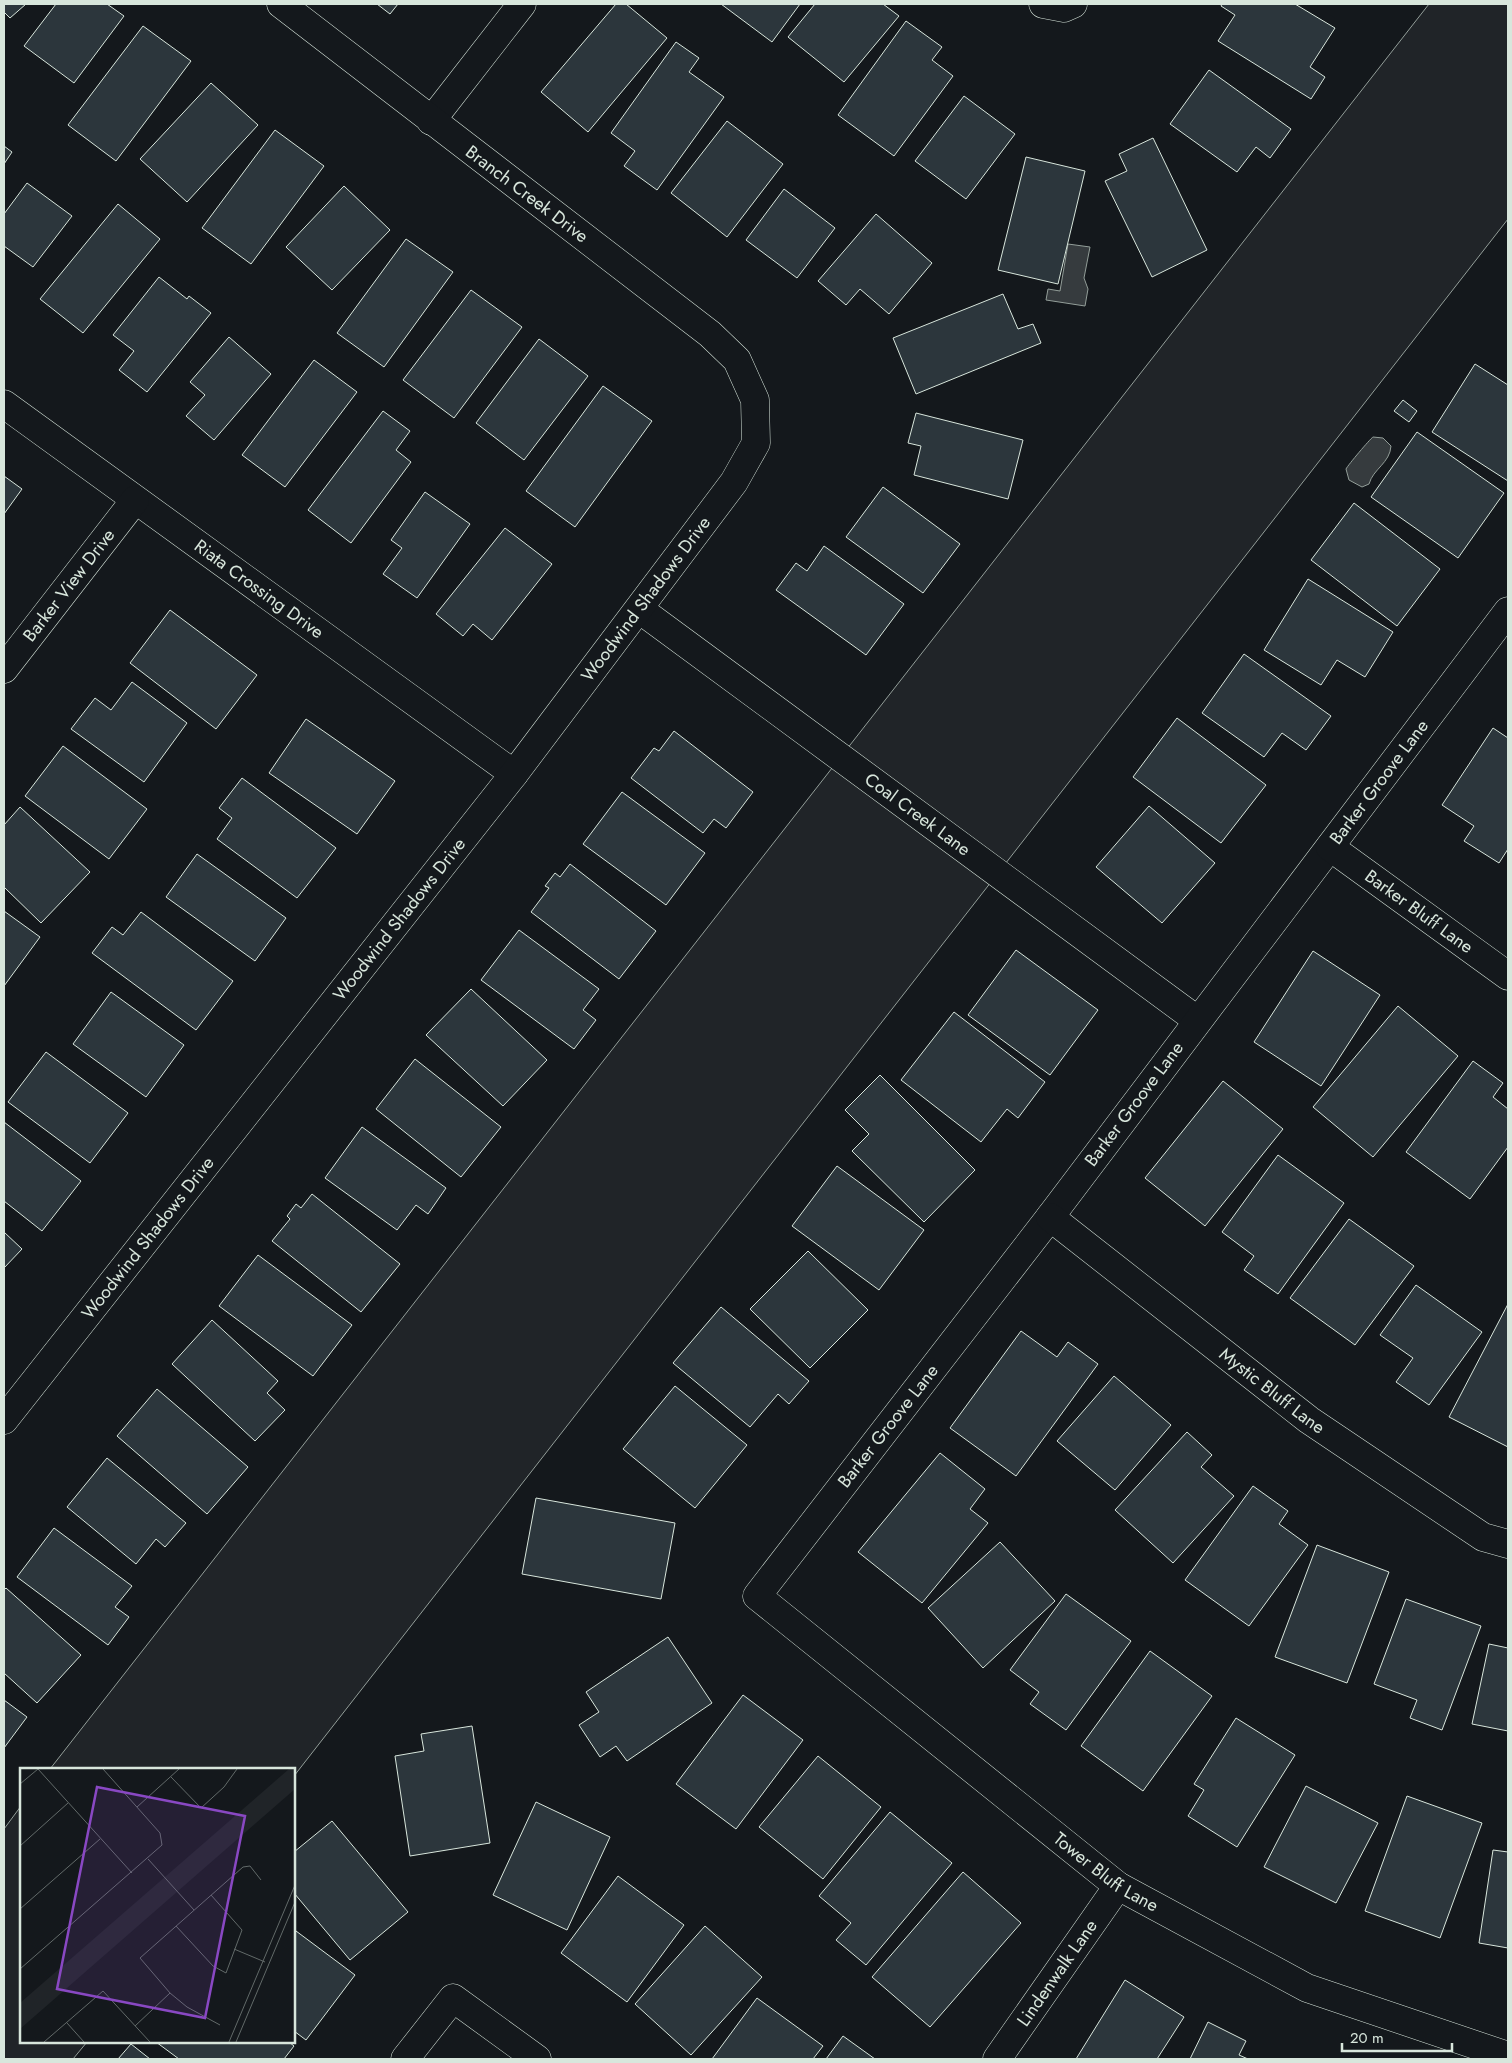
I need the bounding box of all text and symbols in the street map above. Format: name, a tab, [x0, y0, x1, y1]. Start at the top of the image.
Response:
street label: Branch Creek Drive	[460, 139, 594, 249]
street label: Woodwind Shadows Drive	[575, 511, 717, 687]
street label: Barker View Drive	[17, 523, 121, 647]
street label: Riata Crossing Drive	[189, 533, 329, 645]
street label: Barker Groove Lane	[1323, 714, 1435, 850]
street label: Coal Creek Lane	[859, 766, 976, 862]
street label: Woodwind Shadows Drive	[327, 832, 472, 1006]
street label: Barker Bluff Lane	[1359, 863, 1479, 960]
street label: Barker Groove Lane	[1078, 1036, 1190, 1172]
street label: Woodwind Shadows Drive	[75, 1151, 220, 1325]
street label: Mystic Bluff Lane	[1214, 1341, 1330, 1440]
street label: Barker Groove Lane	[831, 1359, 945, 1493]
inset map	[20, 1768, 295, 2043]
street label: Tower Bluff Lane	[1048, 1826, 1163, 1918]
street label: Lindenwalk Lane	[1011, 1914, 1104, 2032]
scale bar	[1342, 2020, 1452, 2052]
text: 20 m	[1350, 2027, 1384, 2049]

